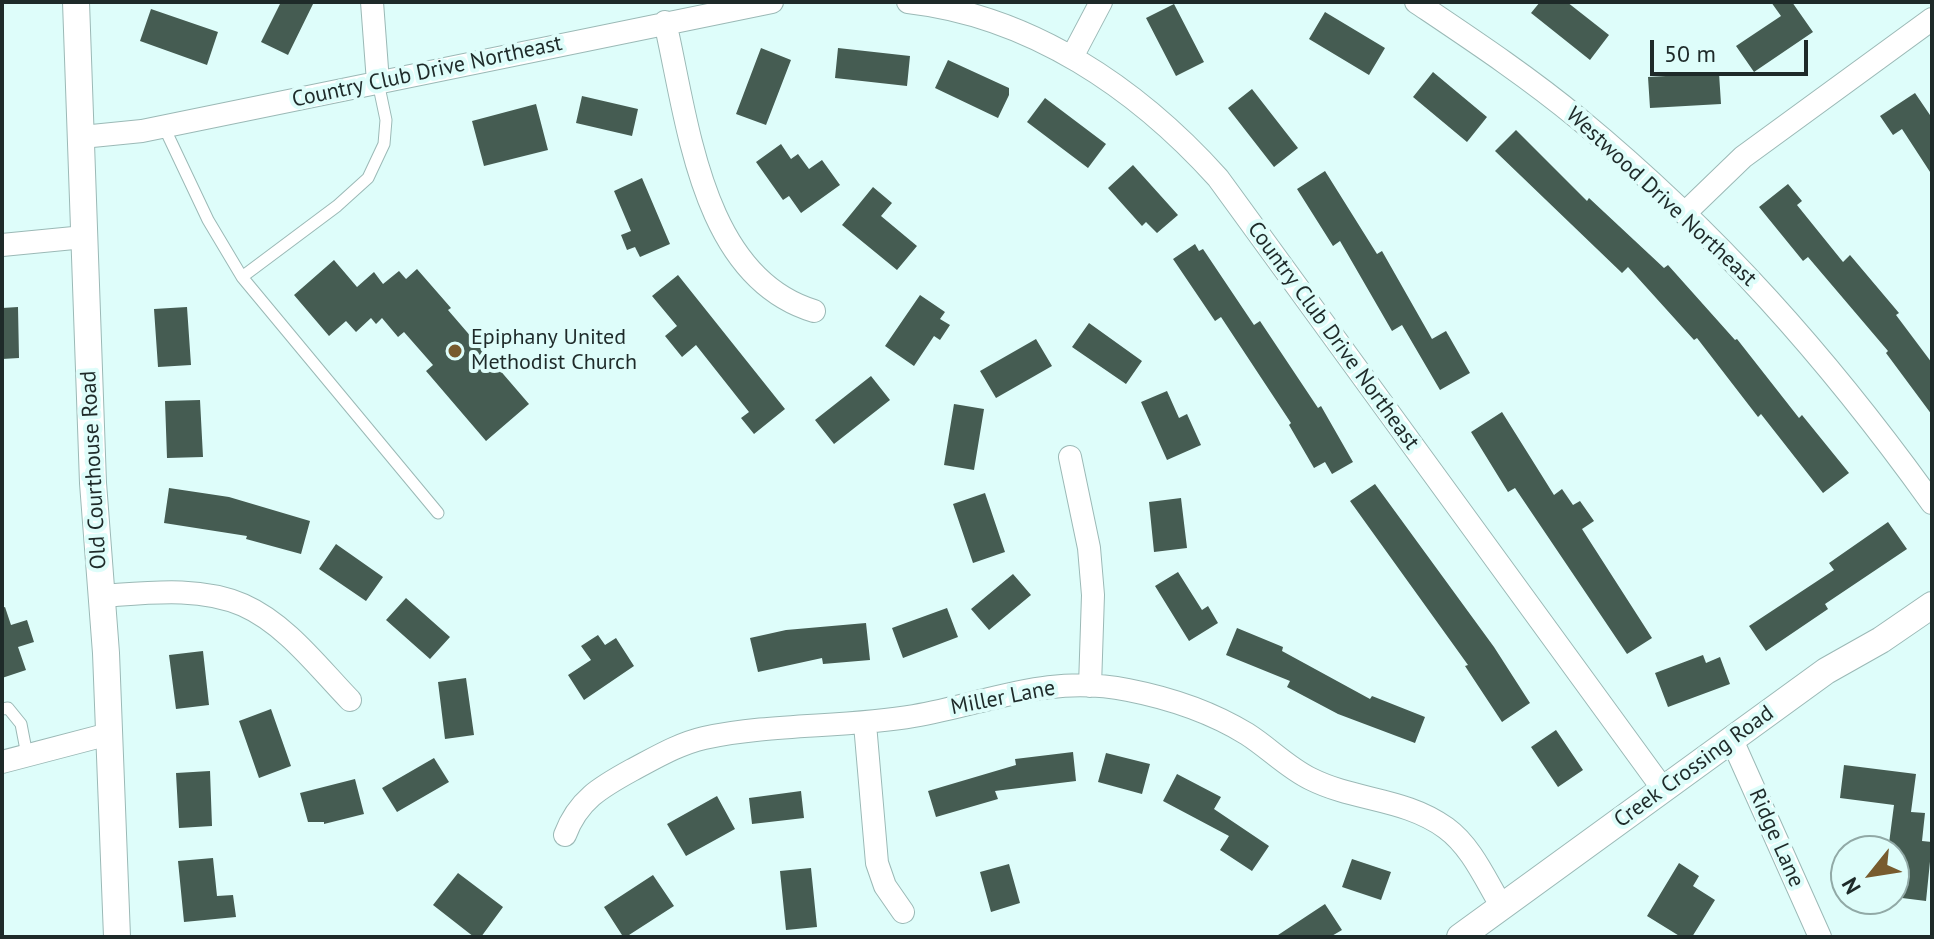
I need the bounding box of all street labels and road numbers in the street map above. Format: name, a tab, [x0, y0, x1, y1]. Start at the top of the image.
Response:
street label: Country Club Drive Northeast	[290, 30, 564, 114]
street label: Westwood Drive Northeast	[1560, 102, 1762, 292]
street label: Country Club Drive Northeast	[1241, 217, 1425, 455]
street label: Old Courthouse Road	[76, 370, 112, 570]
street label: Miller Lane	[949, 675, 1057, 721]
street label: Creek Crossing Road	[1609, 700, 1779, 834]
street label: Ridge Lane	[1743, 785, 1809, 891]

